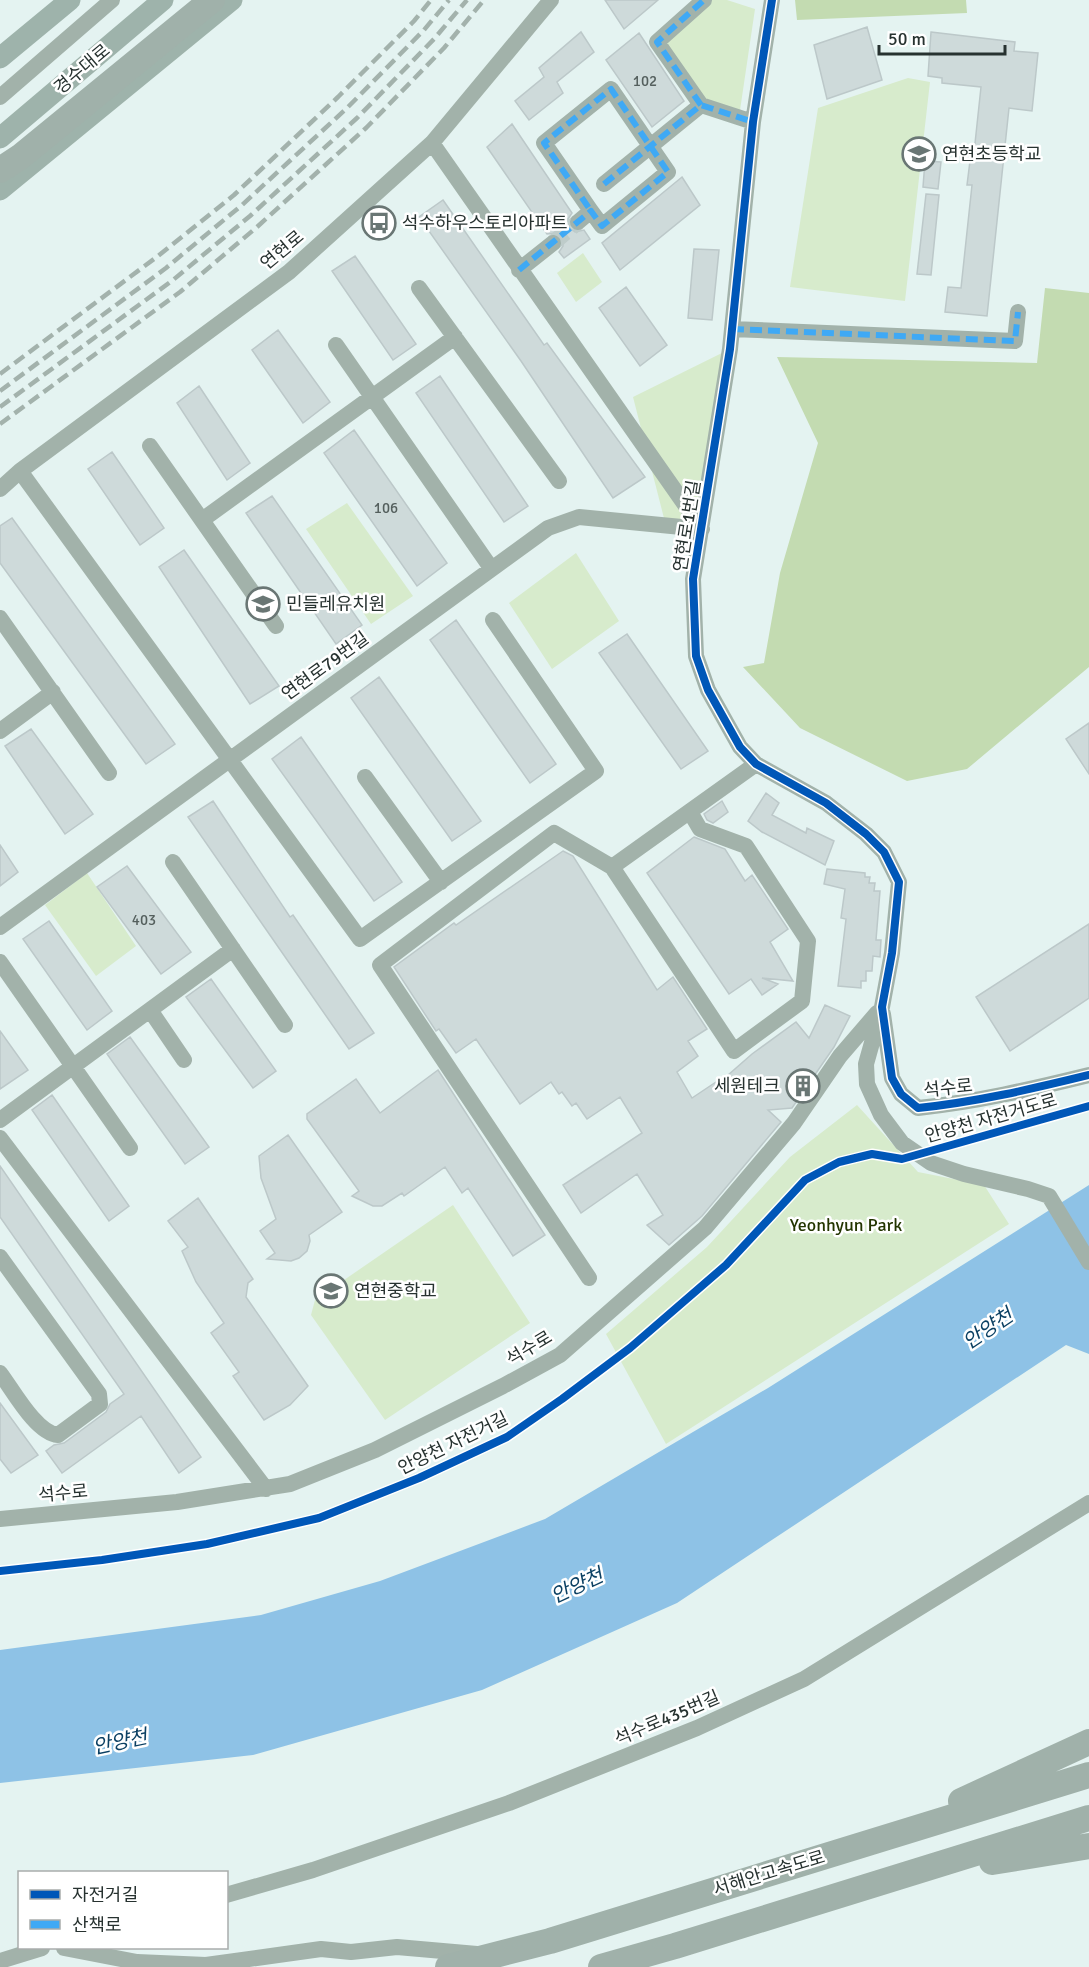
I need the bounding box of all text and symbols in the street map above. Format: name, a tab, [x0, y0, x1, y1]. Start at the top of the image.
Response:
scale bar	[879, 18, 1005, 56]
text: 50 m	[888, 28, 926, 50]
street label: 경수대로	[50, 39, 114, 99]
house number: 102	[633, 72, 657, 90]
school or university icon: 연현초등학교	[901, 136, 937, 172]
place label: 연현초등학교	[942, 143, 1041, 165]
bus stop icon: 석수하우스토리아파트	[361, 205, 397, 241]
place label: 석수하우스토리아파트	[402, 212, 568, 234]
street label: 연현로	[256, 226, 308, 274]
street label: 연현로1번길	[669, 479, 705, 573]
house number: 106	[374, 499, 398, 517]
school or university icon: 민들레유치원	[245, 586, 281, 622]
place label: 민들레유치원	[286, 593, 385, 615]
street label: 연현로79번길	[277, 627, 373, 705]
house number: 403	[132, 911, 156, 929]
building icon: 세원테크	[785, 1068, 821, 1104]
street label: 석수로	[922, 1074, 974, 1102]
place label: 세원테크	[714, 1075, 780, 1097]
street label: 안양천 자전거도로	[922, 1089, 1060, 1147]
park label: Yeonhyun Park	[790, 1214, 902, 1236]
school or university icon: 연현중학교	[313, 1273, 349, 1309]
place label: 연현중학교	[354, 1280, 437, 1302]
water label: 안양천	[958, 1302, 1020, 1355]
street label: 석수로	[502, 1326, 556, 1370]
street label: 안양천 자전거길	[394, 1407, 512, 1479]
street label: 석수로	[37, 1480, 89, 1506]
water label: 안양천	[547, 1562, 610, 1609]
street label: 석수로435번길	[611, 1686, 723, 1750]
water label: 안양천	[90, 1723, 152, 1760]
street label: 서해안고속도로	[710, 1846, 828, 1900]
legend	[18, 1871, 228, 1949]
text: 자전거길	[72, 1884, 138, 1906]
text: 산책로	[72, 1914, 122, 1936]

